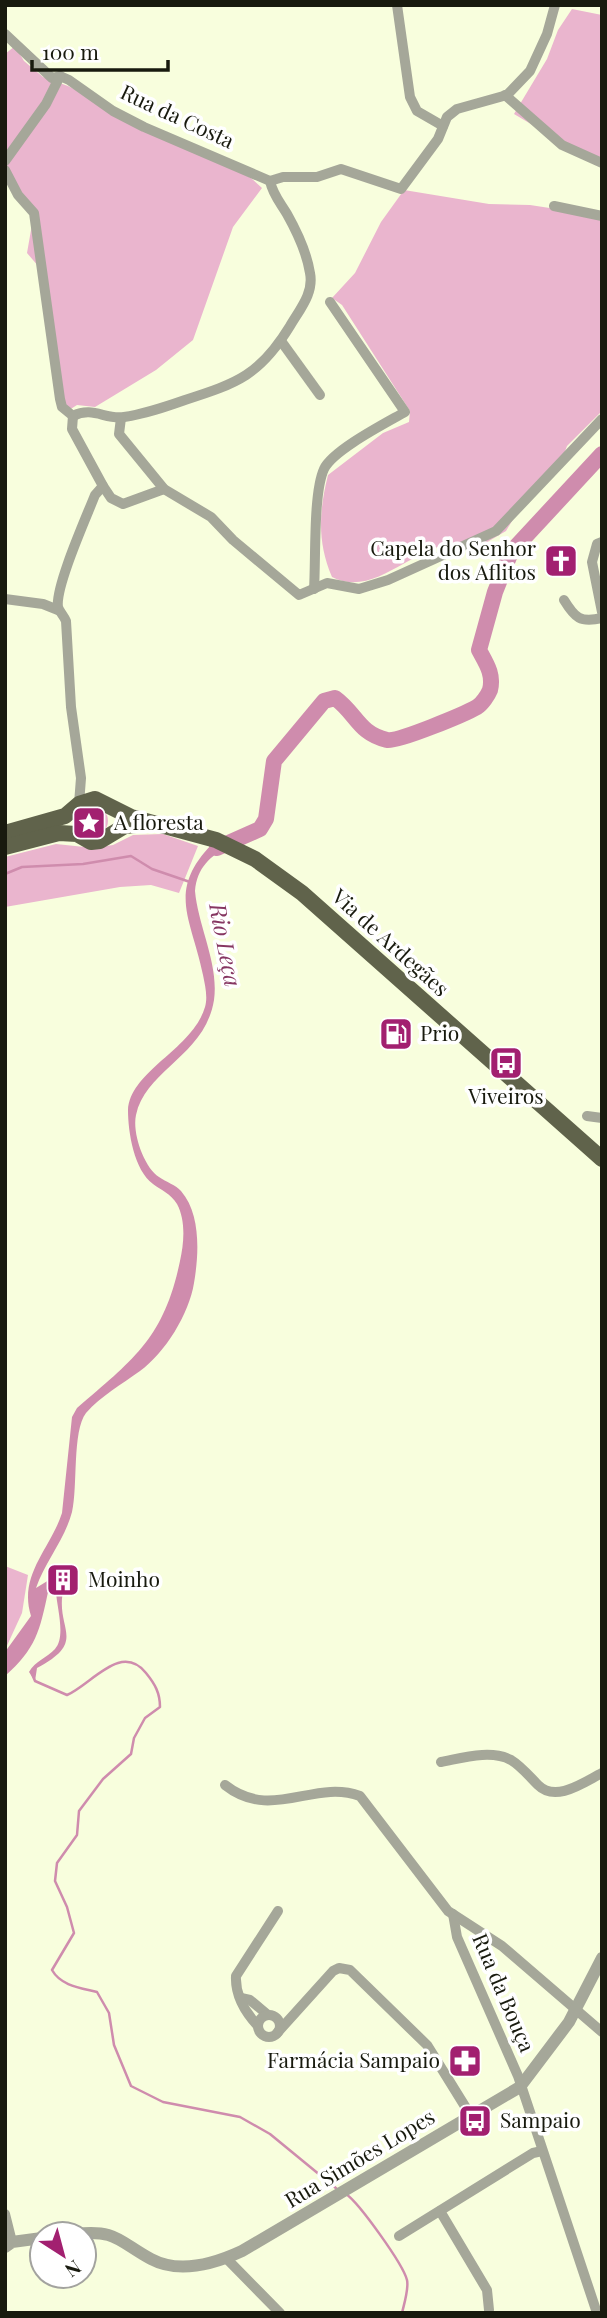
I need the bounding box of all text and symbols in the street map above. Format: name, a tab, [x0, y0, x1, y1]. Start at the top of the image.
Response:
scale bar	[32, 28, 168, 72]
text: 100 m	[42, 37, 99, 65]
street label: Rua da Costa	[117, 77, 240, 154]
place label: Capela do Senhor dos Aflitos	[370, 533, 537, 585]
church icon: Capela do Senhor dos Aflitos	[542, 542, 580, 580]
place icon: A floresta	[70, 804, 108, 842]
place label: A floresta	[113, 807, 204, 835]
street label: Via de Ardegães	[326, 881, 456, 1001]
water label: Rio Leça	[203, 899, 250, 989]
fuel station icon: Prio	[377, 1015, 415, 1053]
place label: Prio	[420, 1018, 459, 1046]
bus stop icon: Viveiros	[487, 1044, 525, 1082]
place label: Viveiros	[467, 1081, 544, 1109]
building icon: Moinho	[44, 1561, 82, 1599]
place label: Moinho	[88, 1564, 160, 1592]
street label: Rua da Bouça	[467, 1929, 543, 2056]
pharmacy icon: Farmácia Sampaio	[446, 2042, 484, 2080]
place label: Farmácia Sampaio	[267, 2045, 440, 2073]
street label: Rua Simões Lopes	[279, 2101, 439, 2213]
bus stop icon: Sampaio	[456, 2102, 494, 2140]
place label: Sampaio	[500, 2105, 581, 2133]
north arrow	[28, 2220, 98, 2290]
text: N	[60, 2255, 87, 2284]

